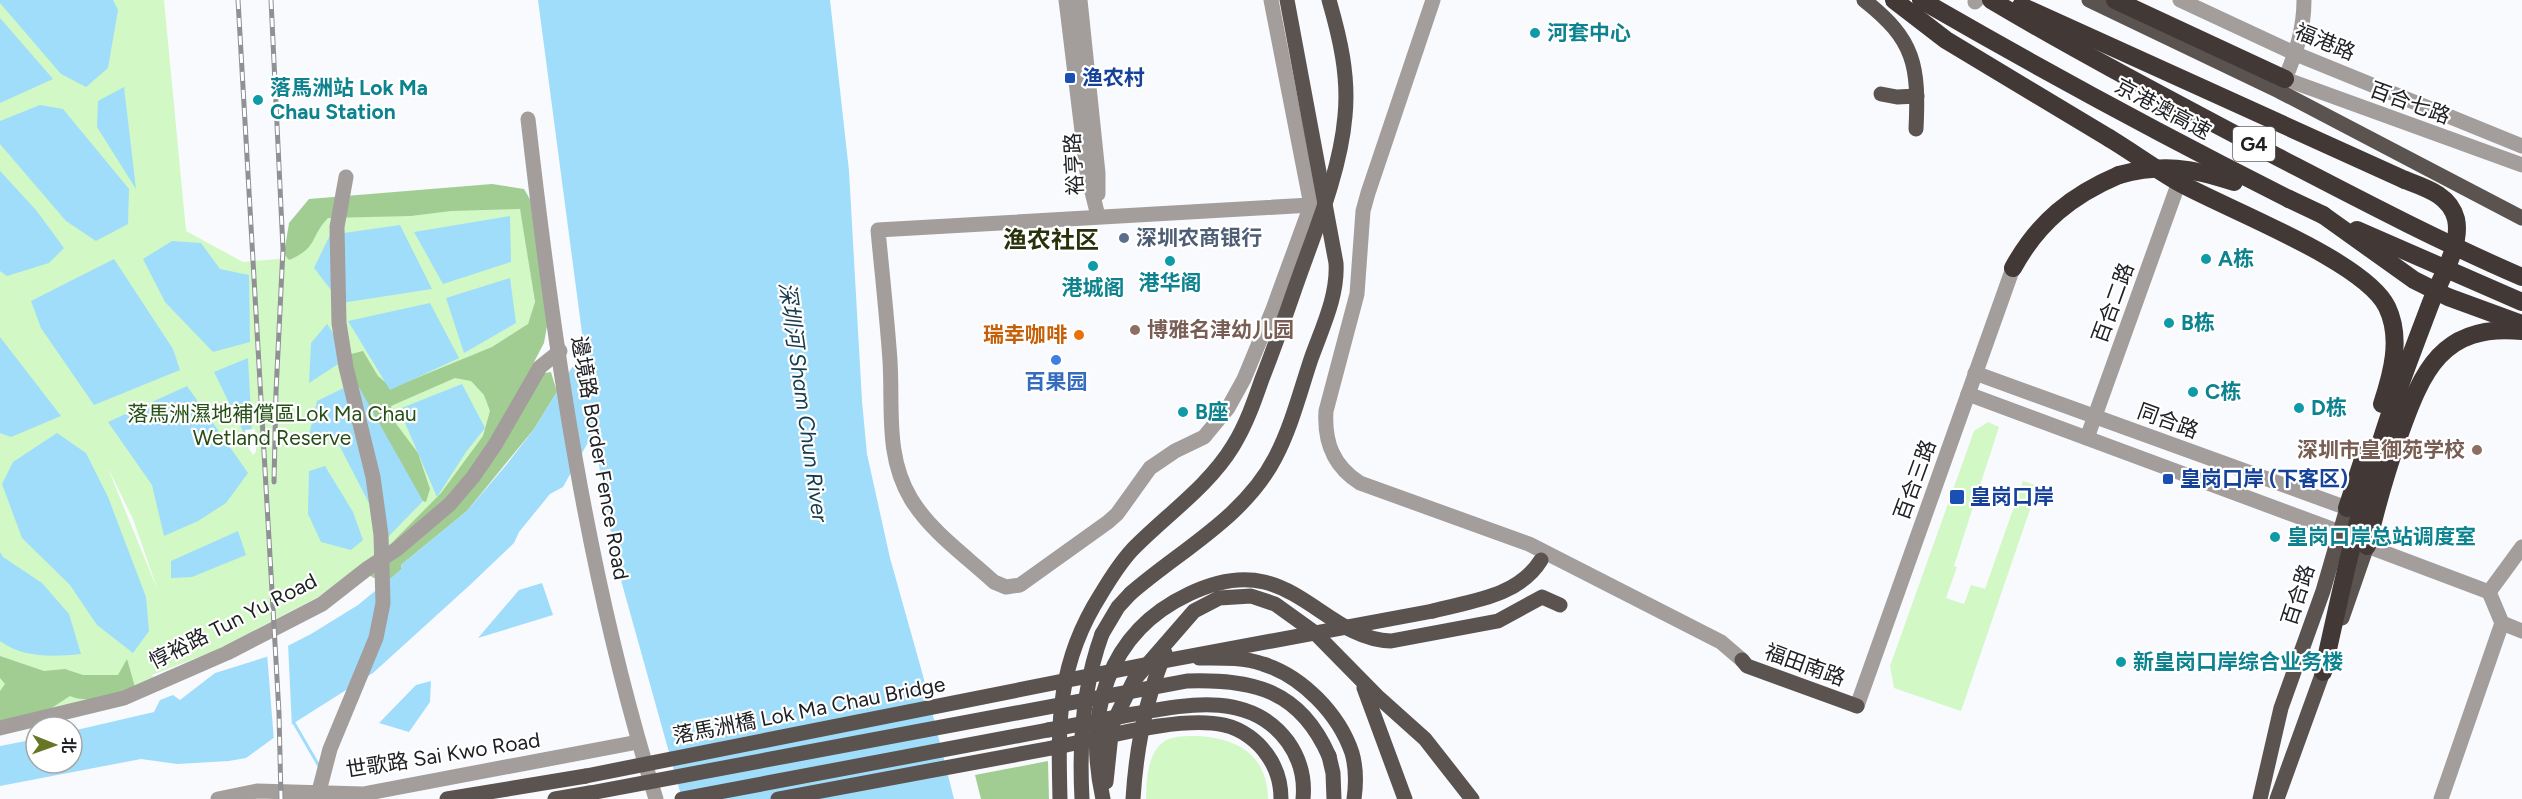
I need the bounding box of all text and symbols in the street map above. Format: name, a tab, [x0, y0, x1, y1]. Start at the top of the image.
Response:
street label: 福港路	[2291, 18, 2359, 65]
place label: 河套中心	[1547, 20, 1631, 45]
marker: 河套中心	[1528, 26, 1542, 40]
place label: 渔农村	[1082, 65, 1145, 90]
marker: 渔农村	[1063, 71, 1077, 85]
street label: 京港澳高速	[2111, 73, 2215, 144]
place label: 落馬洲站 Lok Ma Chau Station	[270, 75, 428, 124]
street label: 百合七路	[2366, 76, 2454, 129]
marker: 落馬洲站 Lok Ma Chau Station	[251, 93, 265, 107]
road number: G4	[2233, 127, 2275, 161]
street label: 裕亨路	[1059, 132, 1088, 196]
district label: 渔农社区	[1003, 225, 1099, 254]
place label: 深圳农商银行	[1136, 225, 1262, 250]
marker: 深圳农商银行	[1117, 231, 1131, 245]
place label: A栋	[2218, 246, 2254, 271]
marker: A栋	[2199, 252, 2213, 266]
marker: 港华阁	[1163, 254, 1177, 268]
marker: 港城阁	[1086, 259, 1100, 273]
street label: 百合二路	[2086, 259, 2139, 347]
place label: 港华阁	[1139, 270, 1202, 295]
place label: 港城阁	[1062, 275, 1125, 300]
water label: 深圳河 Sham Chun River	[773, 280, 834, 525]
place label: B栋	[2181, 310, 2215, 335]
marker: B栋	[2162, 316, 2176, 330]
place label: 博雅名津幼儿园	[1147, 317, 1294, 342]
place label: 瑞幸咖啡	[983, 322, 1067, 347]
marker: 博雅名津幼儿园	[1128, 323, 1142, 337]
marker: 瑞幸咖啡	[1072, 328, 1086, 342]
street label: 邊境路 Border Fence Road	[567, 334, 634, 582]
marker: 百果园	[1049, 353, 1063, 367]
place label: 百果园	[1025, 369, 1088, 394]
place label: C栋	[2205, 379, 2241, 404]
marker: C栋	[2186, 385, 2200, 399]
place label: D栋	[2311, 395, 2347, 420]
street label: 同合路	[2134, 398, 2202, 443]
place label: B座	[1195, 399, 1229, 424]
park label: 落馬洲濕地補償區Lok Ma Chau Wetland Reserve	[127, 401, 417, 450]
marker: D栋	[2292, 401, 2306, 415]
marker: B座	[1176, 405, 1190, 419]
street label: 百合三路	[1888, 436, 1941, 524]
place label: 深圳市皇御苑学校	[2297, 437, 2465, 462]
marker: 深圳市皇御苑学校	[2470, 443, 2484, 457]
place label: 皇岗口岸 (下客区)	[2180, 466, 2348, 491]
marker: 皇岗口岸 (下客区)	[2161, 472, 2175, 486]
place label: 皇岗口岸	[1970, 484, 2054, 509]
marker: 皇岗口岸	[1948, 488, 1966, 506]
place label: 皇岗口岸总站调度室	[2287, 524, 2476, 549]
marker: 皇岗口岸总站调度室	[2268, 530, 2282, 544]
street label: 百合路	[2276, 561, 2319, 629]
street label: 惇裕路 Tun Yu Road	[145, 567, 321, 674]
street label: 福田南路	[1761, 638, 1849, 691]
place label: 新皇岗口岸综合业务楼	[2133, 649, 2343, 674]
marker: 新皇岗口岸综合业务楼	[2114, 655, 2128, 669]
street label: 落馬洲橋 Lok Ma Chau Bridge	[671, 671, 947, 748]
north arrow	[24, 715, 84, 775]
street label: 世歌路 Sai Kwo Road	[344, 727, 542, 782]
text: 北	[59, 737, 78, 753]

